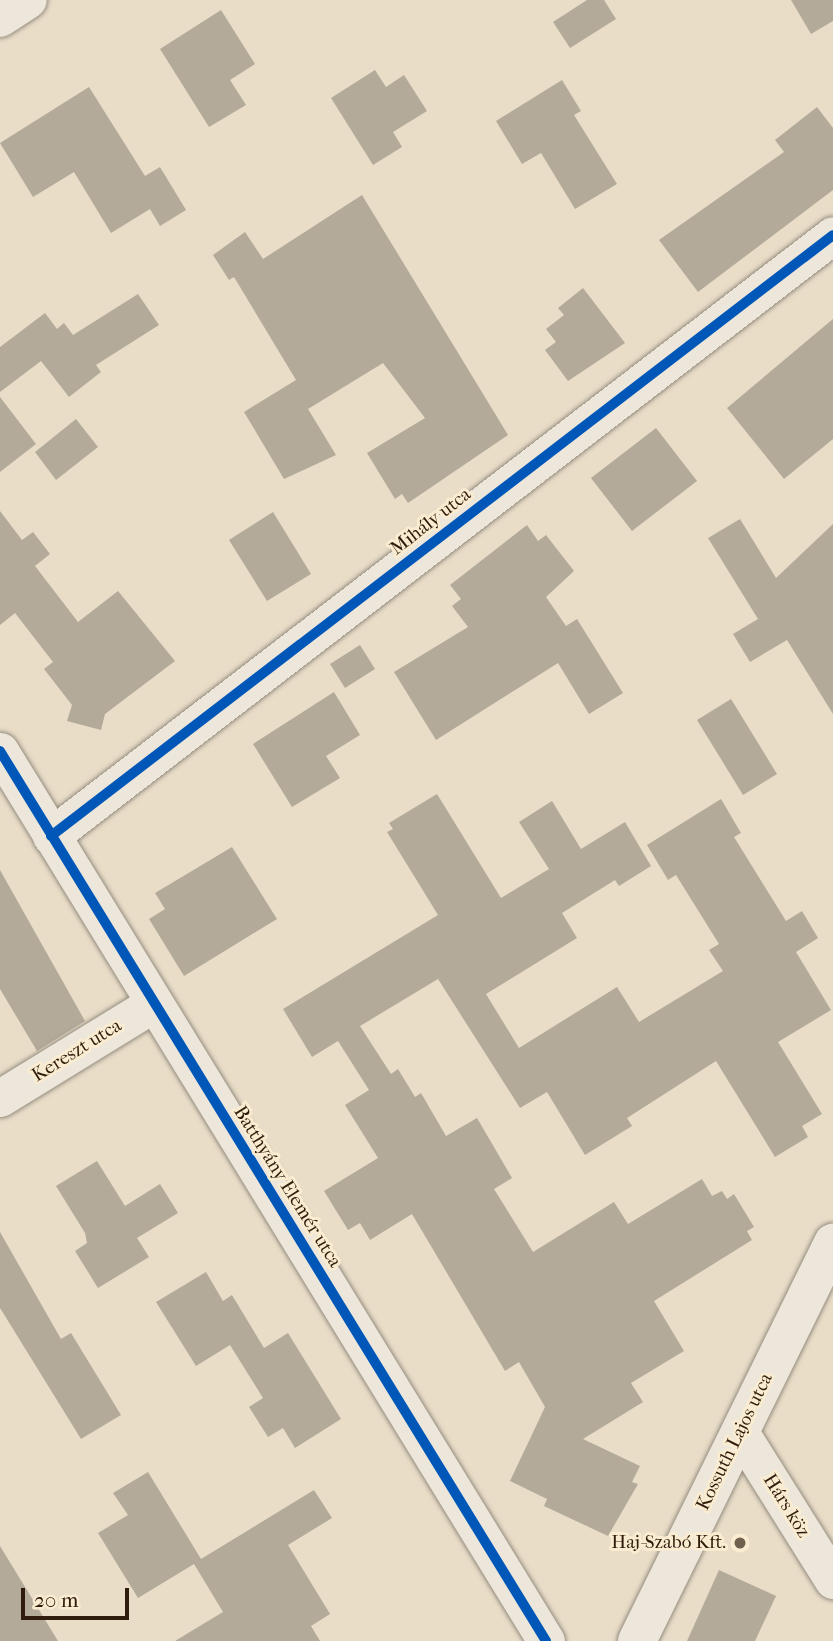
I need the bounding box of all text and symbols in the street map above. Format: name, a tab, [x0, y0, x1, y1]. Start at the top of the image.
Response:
street label: Mihály utca	[386, 483, 476, 561]
street label: Kereszt utca	[28, 1015, 126, 1087]
street label: Batthyány Elemér utca	[228, 1102, 346, 1272]
street label: Kossuth Lajos utca	[692, 1370, 778, 1514]
street label: Hárs köz	[758, 1470, 814, 1542]
place label: Haj-Szabó Kft.	[611, 1532, 726, 1554]
marker: Haj-Szabó Kft.	[732, 1535, 748, 1551]
scale bar	[24, 1574, 133, 1618]
text: 20 m	[34, 1588, 78, 1612]

